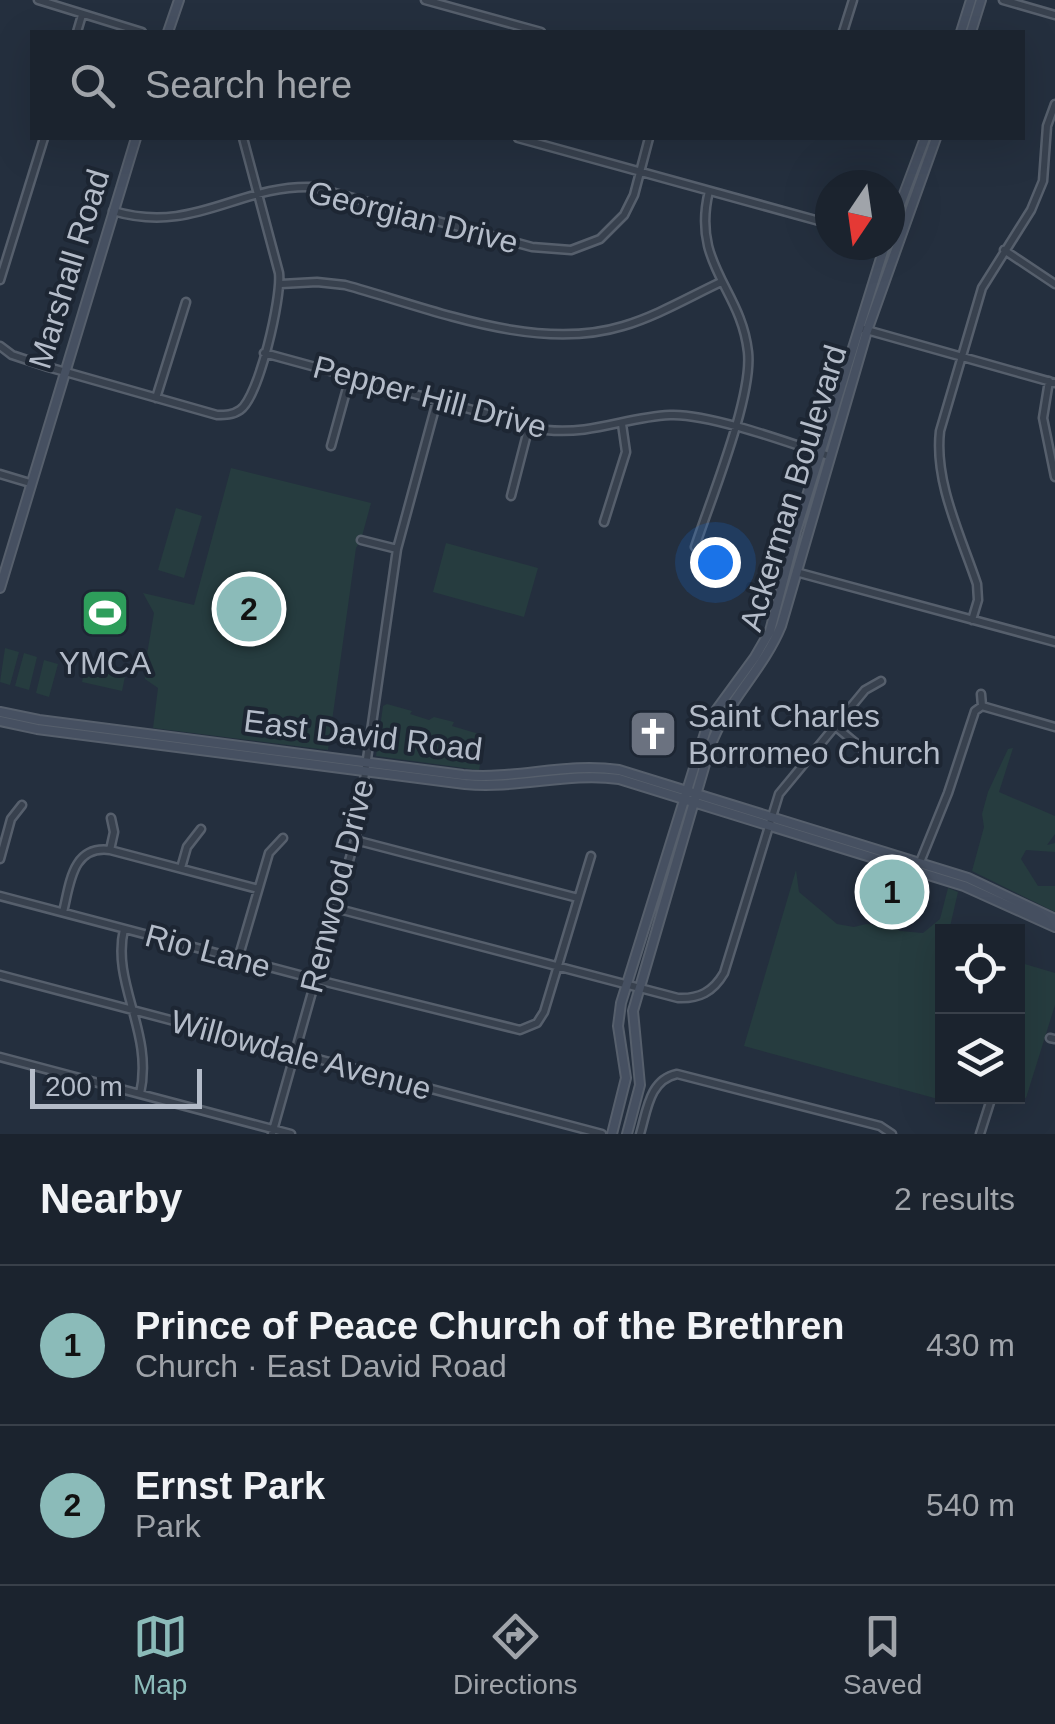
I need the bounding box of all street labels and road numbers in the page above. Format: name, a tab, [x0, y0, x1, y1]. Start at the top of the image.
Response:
street label: Marshall Road	[22, 165, 116, 373]
street label: Georgian Drive	[304, 174, 522, 260]
street label: Ackerman Boulevard	[732, 341, 854, 635]
street label: Pepper Hill Drive	[309, 349, 551, 445]
street label: East David Road	[242, 703, 484, 767]
street label: Renwood Drive	[293, 776, 381, 996]
street label: Rio Lane	[141, 917, 275, 985]
street label: Willowdale Avenue	[167, 1003, 435, 1107]

